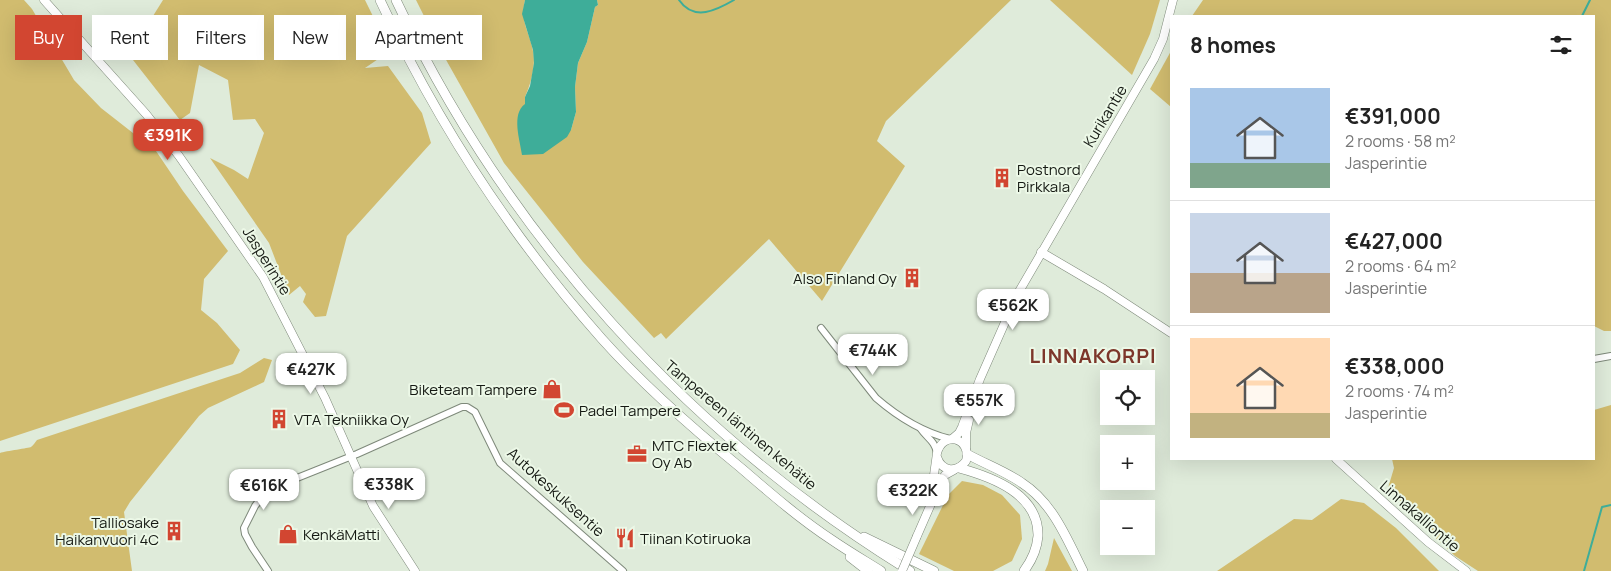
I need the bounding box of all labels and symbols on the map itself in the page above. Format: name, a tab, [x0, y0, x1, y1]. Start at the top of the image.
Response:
street label: Kurikantie	[1078, 81, 1132, 151]
pin: €391K	[133, 119, 203, 161]
place label: Postnord Pirkkala	[1017, 159, 1081, 197]
building icon: Postnord Pirkkala	[991, 167, 1013, 189]
street label: Jasperintie	[238, 223, 296, 299]
building icon: Also Finland Oy	[901, 267, 923, 289]
place label: Also Finland Oy	[793, 268, 897, 289]
pin: €562K	[978, 288, 1048, 331]
pin: €744K	[838, 334, 908, 376]
district label: LINNAKORPI	[1029, 342, 1157, 369]
pin: €427K	[276, 352, 346, 395]
street label: Tampereen läntinen kehätie	[661, 355, 822, 495]
shop icon: Biketeam Tampere	[541, 378, 563, 400]
place label: Biketeam Tampere	[409, 379, 537, 400]
pin: €557K	[944, 384, 1014, 426]
sports icon: Padel Tampere	[553, 399, 575, 421]
place label: Padel Tampere	[579, 400, 681, 421]
building icon: VTA Tekniikka Oy	[268, 408, 290, 430]
place label: VTA Tekniikka Oy	[294, 409, 409, 430]
place label: MTC Flextek Oy Ab	[652, 435, 737, 473]
street label: Autokeskuksentie	[503, 443, 609, 542]
office icon: MTC Flextek Oy Ab	[626, 443, 648, 465]
pin: €616K	[229, 468, 299, 511]
pin: €338K	[354, 468, 424, 510]
pin: €322K	[878, 474, 948, 516]
street label: Linnakalliontie	[1376, 475, 1465, 557]
place label: Talliosake Haikanvuori 4C	[55, 512, 159, 550]
building icon: Talliosake Haikanvuori 4C	[163, 520, 185, 542]
shop icon: KenkäMatti	[277, 523, 299, 545]
place label: KenkäMatti	[303, 524, 380, 545]
restaurant icon: Tiinan Kotiruoka	[614, 527, 636, 549]
place label: Tiinan Kotiruoka	[640, 528, 751, 549]

